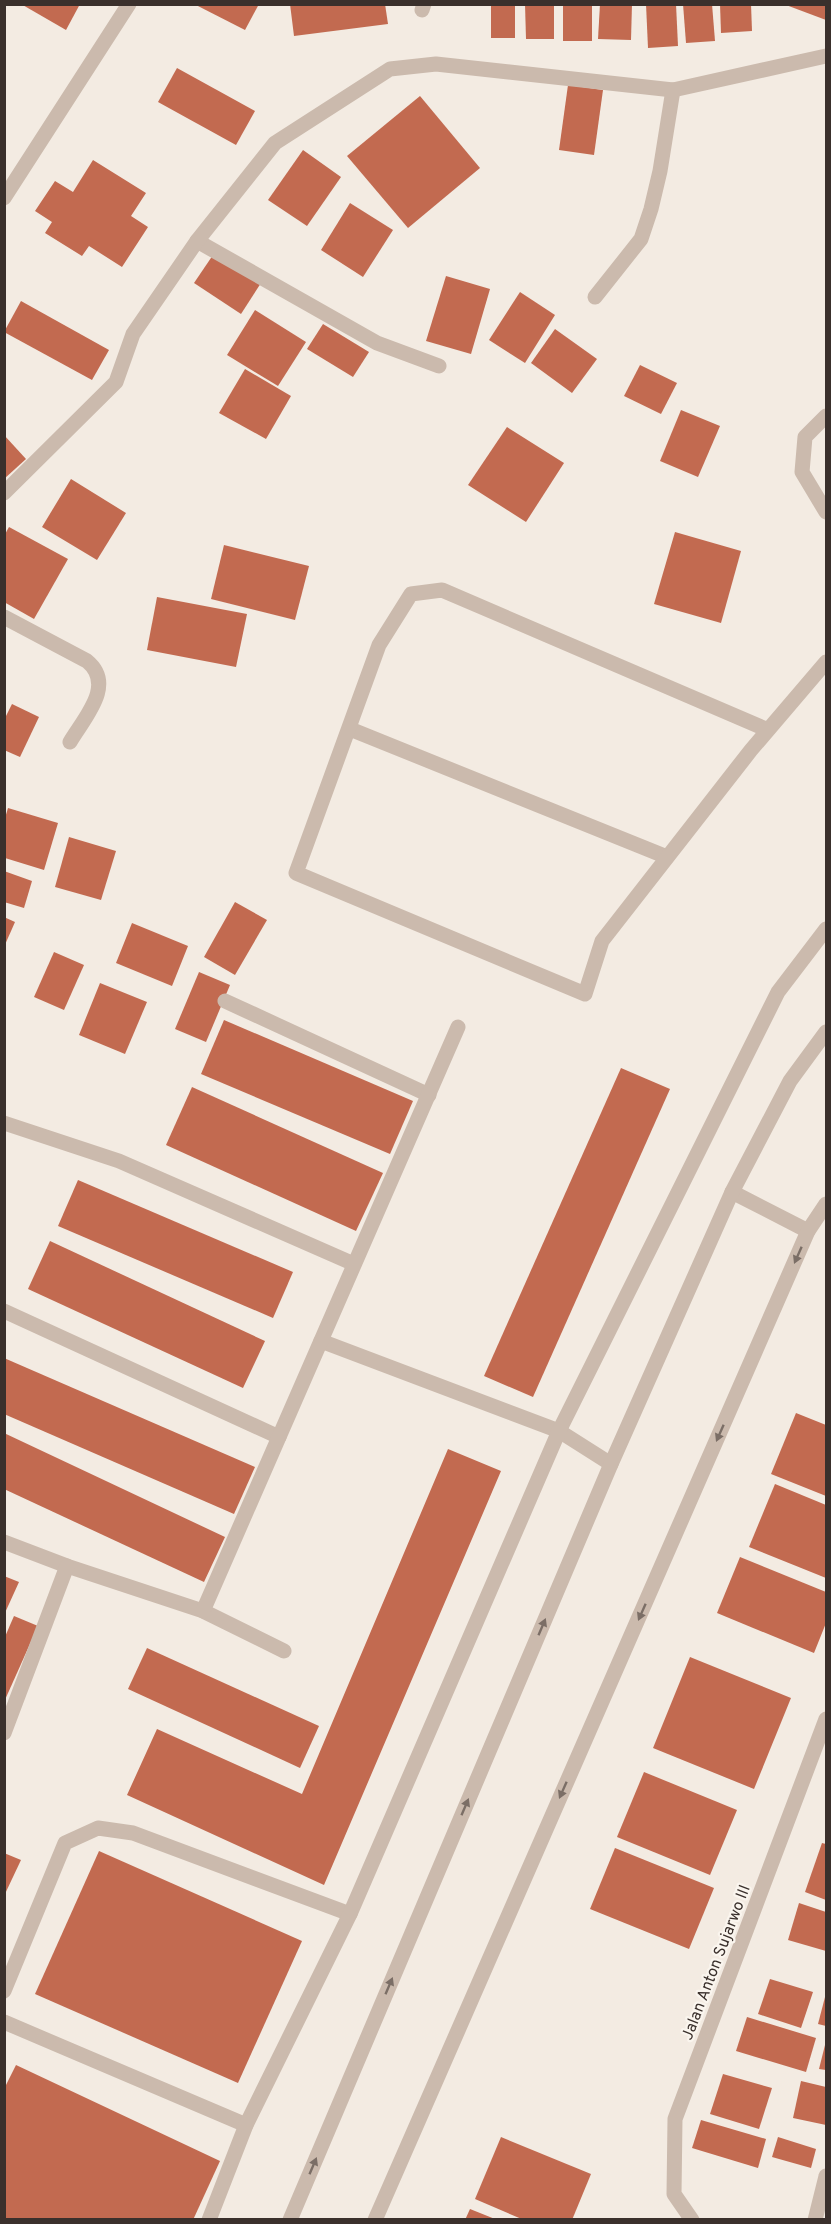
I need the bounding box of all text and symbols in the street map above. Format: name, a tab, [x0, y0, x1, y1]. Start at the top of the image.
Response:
one-way arrow	[793, 1246, 803, 1264]
one-way arrow	[715, 1425, 725, 1443]
one-way arrow	[637, 1603, 646, 1620]
one-way arrow	[538, 1618, 547, 1636]
one-way arrow	[559, 1782, 568, 1799]
one-way arrow	[461, 1798, 470, 1815]
street label: Jalan Anton Sujarwo III	[678, 1882, 756, 2043]
one-way arrow	[385, 1977, 394, 1995]
one-way arrow	[308, 2156, 318, 2174]

